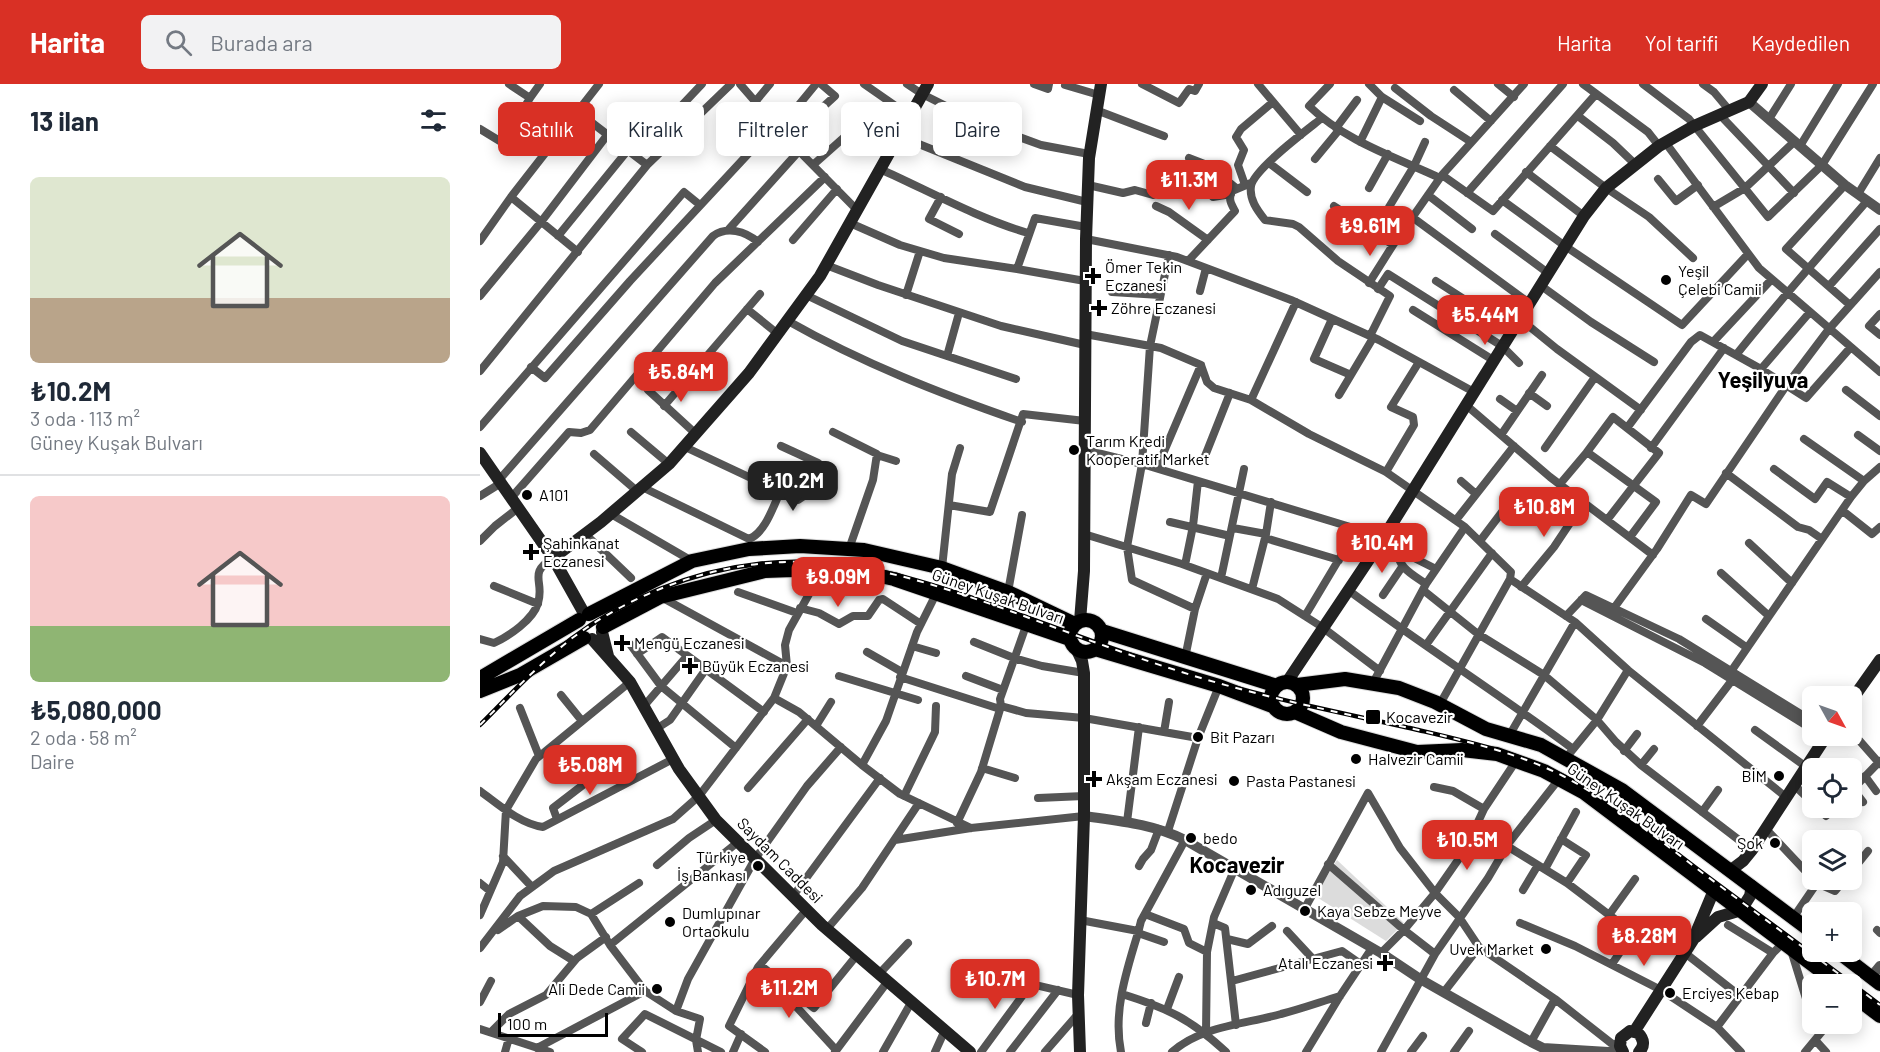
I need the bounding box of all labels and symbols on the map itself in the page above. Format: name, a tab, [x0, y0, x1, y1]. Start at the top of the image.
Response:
pin: ₺11.3M	[1140, 160, 1238, 211]
pin: ₺9.61M	[1321, 206, 1419, 257]
place label: Ömer Tekin Eczanesi	[1105, 257, 1182, 294]
place label: Yeşil Çelebi Camii	[1678, 261, 1762, 298]
marker: Ömer Tekin Eczanesi	[1086, 269, 1100, 283]
marker: Yeşil Çelebi Camii	[1659, 273, 1673, 287]
pin: ₺5.44M	[1436, 295, 1534, 346]
place label: Zöhre Eczanesi	[1111, 298, 1216, 317]
marker: Zöhre Eczanesi	[1092, 301, 1106, 315]
pin: ₺5.84M	[632, 352, 730, 403]
district label: Yeşilyuva	[1718, 366, 1808, 392]
place label: Tarım Kredi Kooperatif Market	[1086, 431, 1210, 468]
marker: Tarım Kredi Kooperatif Market	[1067, 443, 1081, 457]
pin: ₺10.2M	[744, 461, 842, 512]
place label: A101	[539, 485, 569, 504]
pin: ₺10.8M	[1495, 487, 1593, 538]
marker: A101	[520, 488, 534, 502]
pin: ₺10.4M	[1333, 523, 1431, 574]
place label: Şahinkanat Eczanesi	[543, 533, 620, 570]
marker: Şahinkanat Eczanesi	[524, 545, 538, 559]
pin: ₺9.09M	[789, 557, 887, 608]
street label: Güney Kuşak Bulvarı	[930, 564, 1067, 627]
place label: Mengü Eczanesi	[634, 633, 744, 652]
marker: Mengü Eczanesi	[615, 636, 629, 650]
place label: Büyük Eczanesi	[702, 656, 809, 675]
marker: Büyük Eczanesi	[683, 659, 697, 673]
north arrow	[1802, 686, 1862, 746]
place label: Kocavezir	[1386, 707, 1453, 726]
marker: Kocavezir	[1364, 708, 1382, 726]
place label: Bit Pazarı	[1210, 727, 1275, 746]
marker: Bit Pazarı	[1191, 730, 1205, 744]
pin: ₺5.08M	[541, 745, 639, 796]
place label: Halvezir Camii	[1368, 749, 1464, 768]
marker: Halvezir Camii	[1349, 752, 1363, 766]
street label: Güney Kuşak Bulvarı	[1564, 758, 1688, 853]
place label: BİM	[1741, 766, 1767, 785]
place label: Akşam Eczanesi	[1106, 769, 1217, 788]
marker: BİM	[1772, 769, 1786, 783]
place label: Pasta Pastanesi	[1246, 771, 1356, 790]
marker: Akşam Eczanesi	[1087, 772, 1101, 786]
marker: Pasta Pastanesi	[1227, 774, 1241, 788]
street label: Saydam Caddesi	[734, 813, 827, 906]
pin: ₺10.5M	[1418, 820, 1516, 871]
place label: bedo	[1203, 828, 1238, 847]
marker: bedo	[1184, 831, 1198, 845]
place label: Şok	[1737, 833, 1763, 852]
marker: Şok	[1768, 836, 1782, 850]
place label: Türkiye İş Bankası	[677, 847, 746, 884]
district label: Kocavezir	[1190, 851, 1285, 877]
marker: Türkiye İş Bankası	[751, 859, 765, 873]
place label: Adıguzel	[1263, 880, 1321, 899]
marker: Adıguzel	[1244, 883, 1258, 897]
place label: Kaya Sebze Meyve	[1317, 901, 1442, 920]
place label: Dumlupınar Ortaokulu	[682, 903, 761, 940]
marker: Kaya Sebze Meyve	[1298, 904, 1312, 918]
marker: Dumlupınar Ortaokulu	[663, 915, 677, 929]
pin: ₺8.28M	[1595, 916, 1693, 967]
place label: Uvek Market	[1449, 939, 1534, 958]
marker: Uvek Market	[1539, 942, 1553, 956]
place label: Atalı Eczanesi	[1278, 953, 1373, 972]
marker: Atalı Eczanesi	[1378, 956, 1392, 970]
pin: ₺10.7M	[946, 959, 1044, 1010]
pin: ₺11.2M	[740, 968, 838, 1019]
place label: Ali Dede Camii	[548, 979, 645, 998]
marker: Ali Dede Camii	[650, 982, 664, 996]
place label: Erciyes Kebap	[1682, 983, 1779, 1002]
marker: Erciyes Kebap	[1663, 986, 1677, 1000]
scale bar	[498, 1010, 608, 1038]

